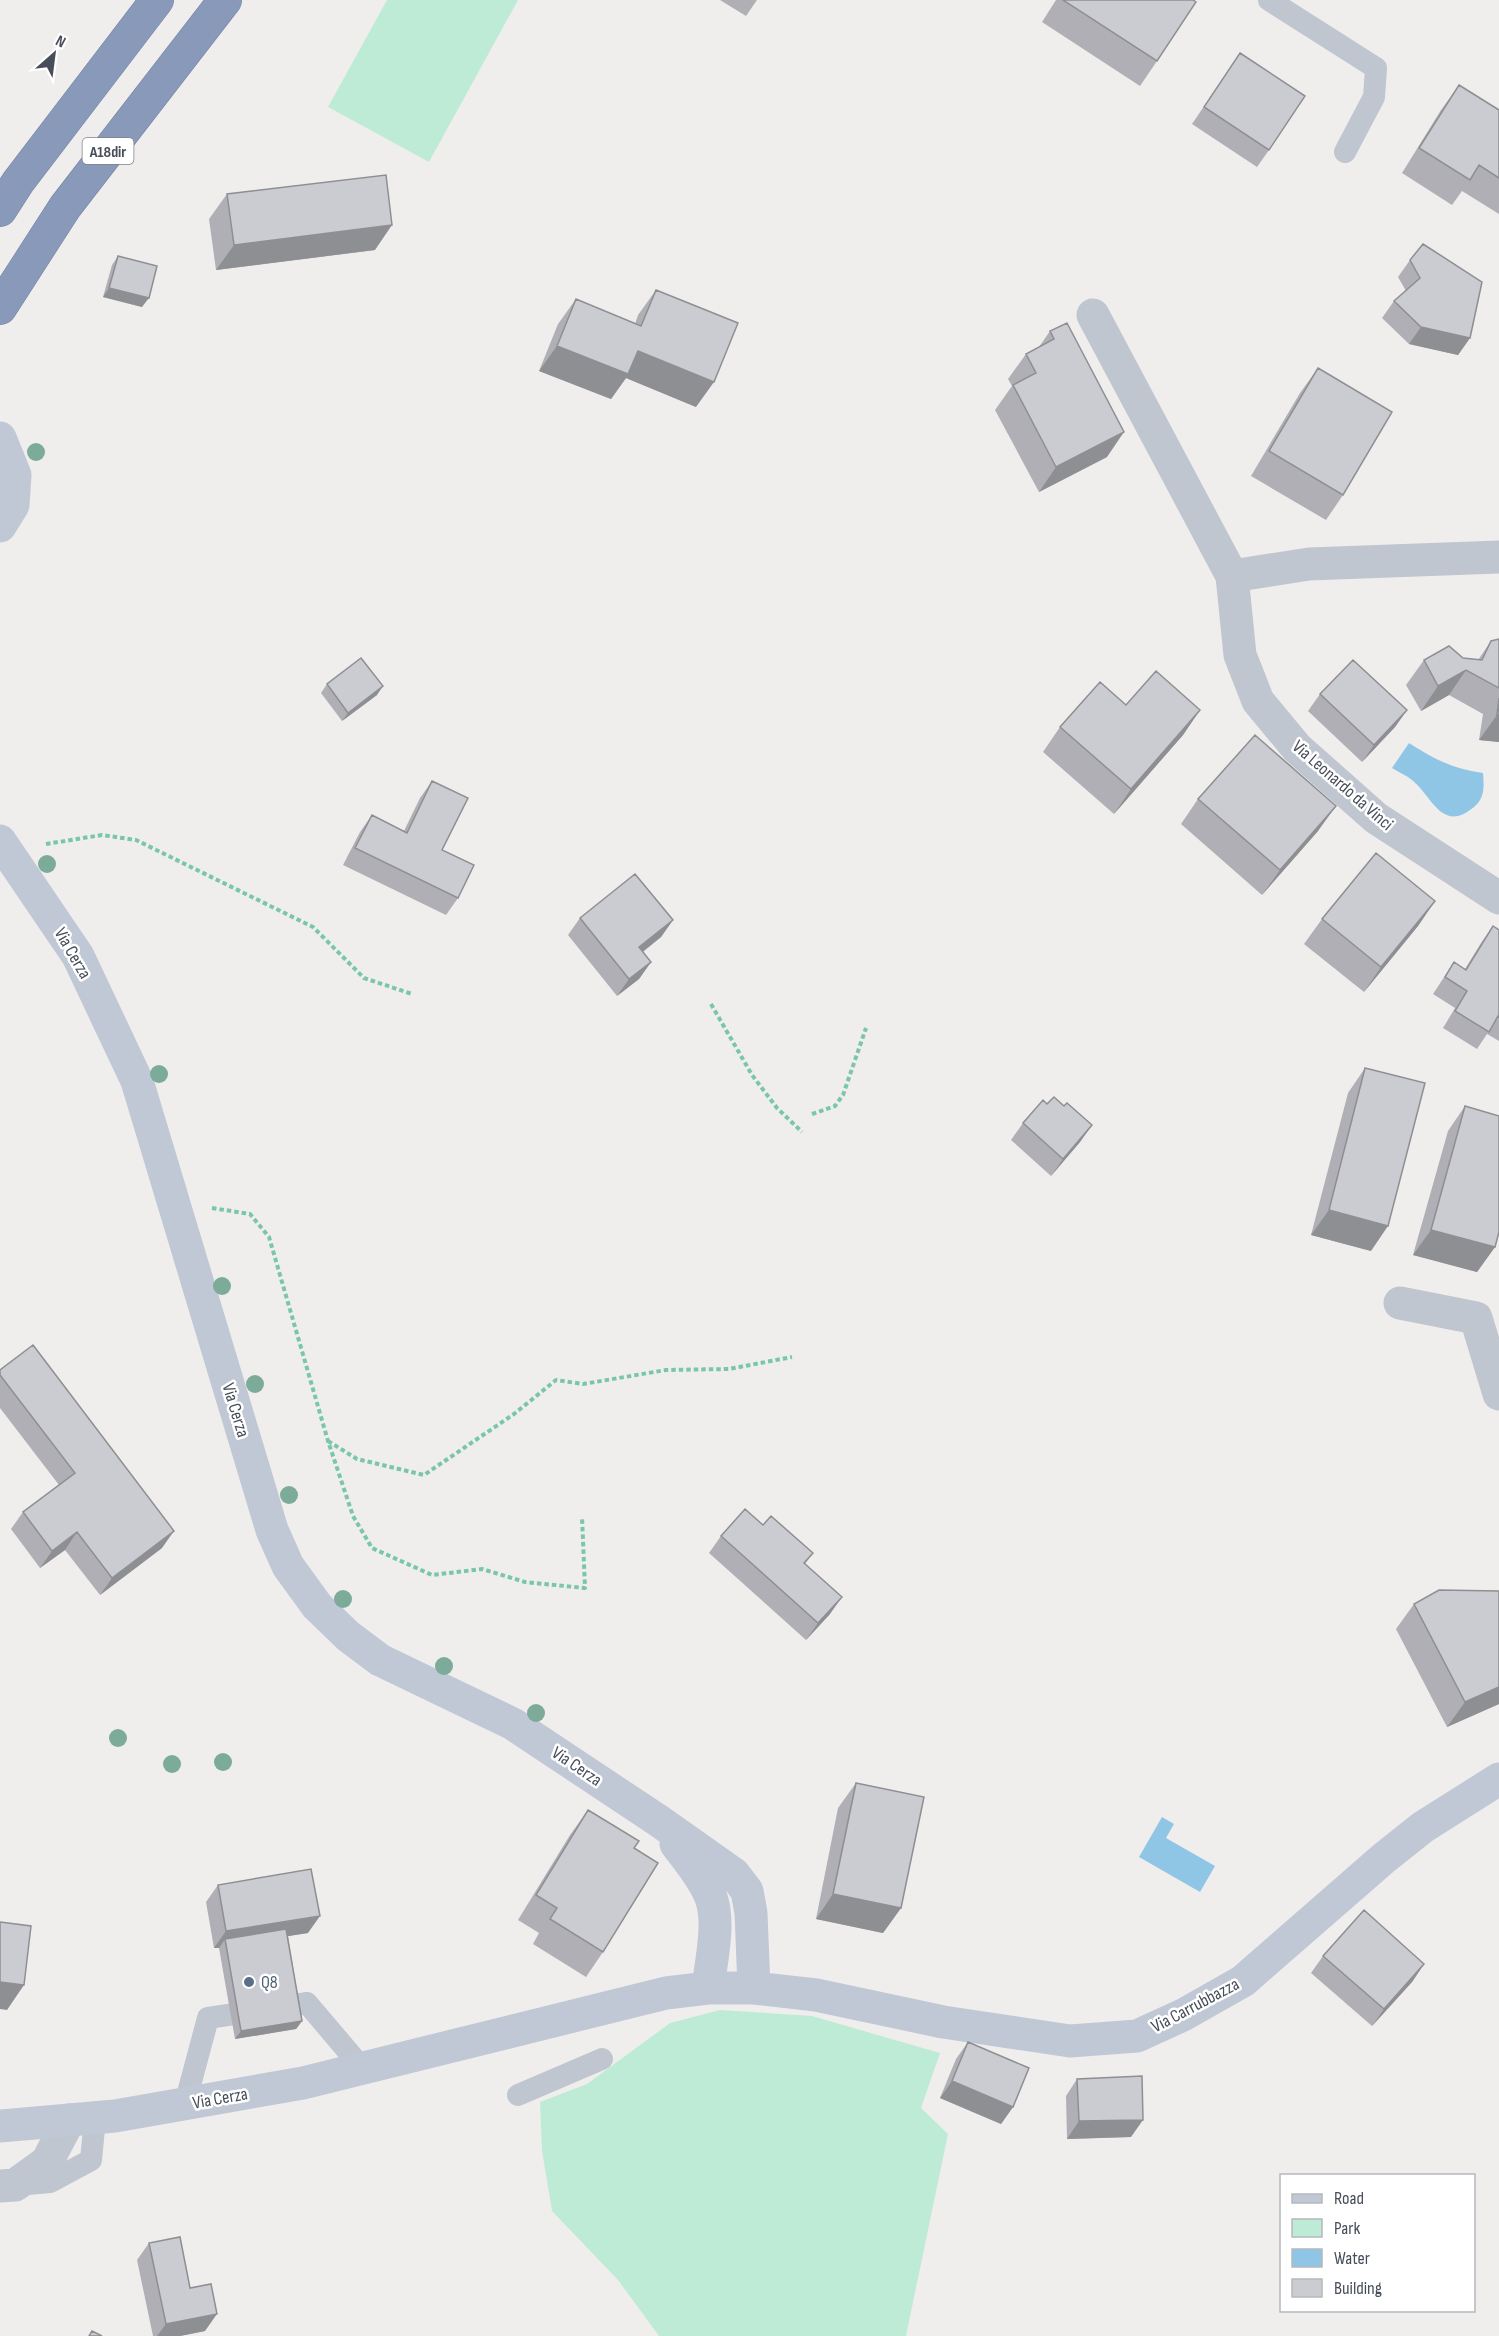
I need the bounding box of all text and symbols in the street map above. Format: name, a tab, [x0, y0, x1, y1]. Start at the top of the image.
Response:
north arrow	[24, 24, 84, 84]
text: N	[52, 32, 69, 52]
road number: A18dir	[82, 138, 134, 164]
street label: Via Leonardo da Vinci	[1288, 736, 1397, 835]
street label: Via Cerza	[50, 924, 96, 983]
street label: Via Cerza	[217, 1380, 254, 1440]
street label: Via Cerza	[548, 1742, 606, 1791]
place label: Q8	[261, 1972, 278, 1993]
street label: Via Carrubbazza	[1148, 1974, 1243, 2037]
marker: Q8	[242, 1975, 256, 1989]
street label: Via Cerza	[191, 2083, 249, 2114]
legend	[1280, 2174, 1475, 2312]
text: Road	[1334, 2188, 1364, 2209]
text: Park	[1334, 2218, 1360, 2239]
text: Water	[1334, 2248, 1370, 2269]
text: Building	[1334, 2278, 1382, 2299]

